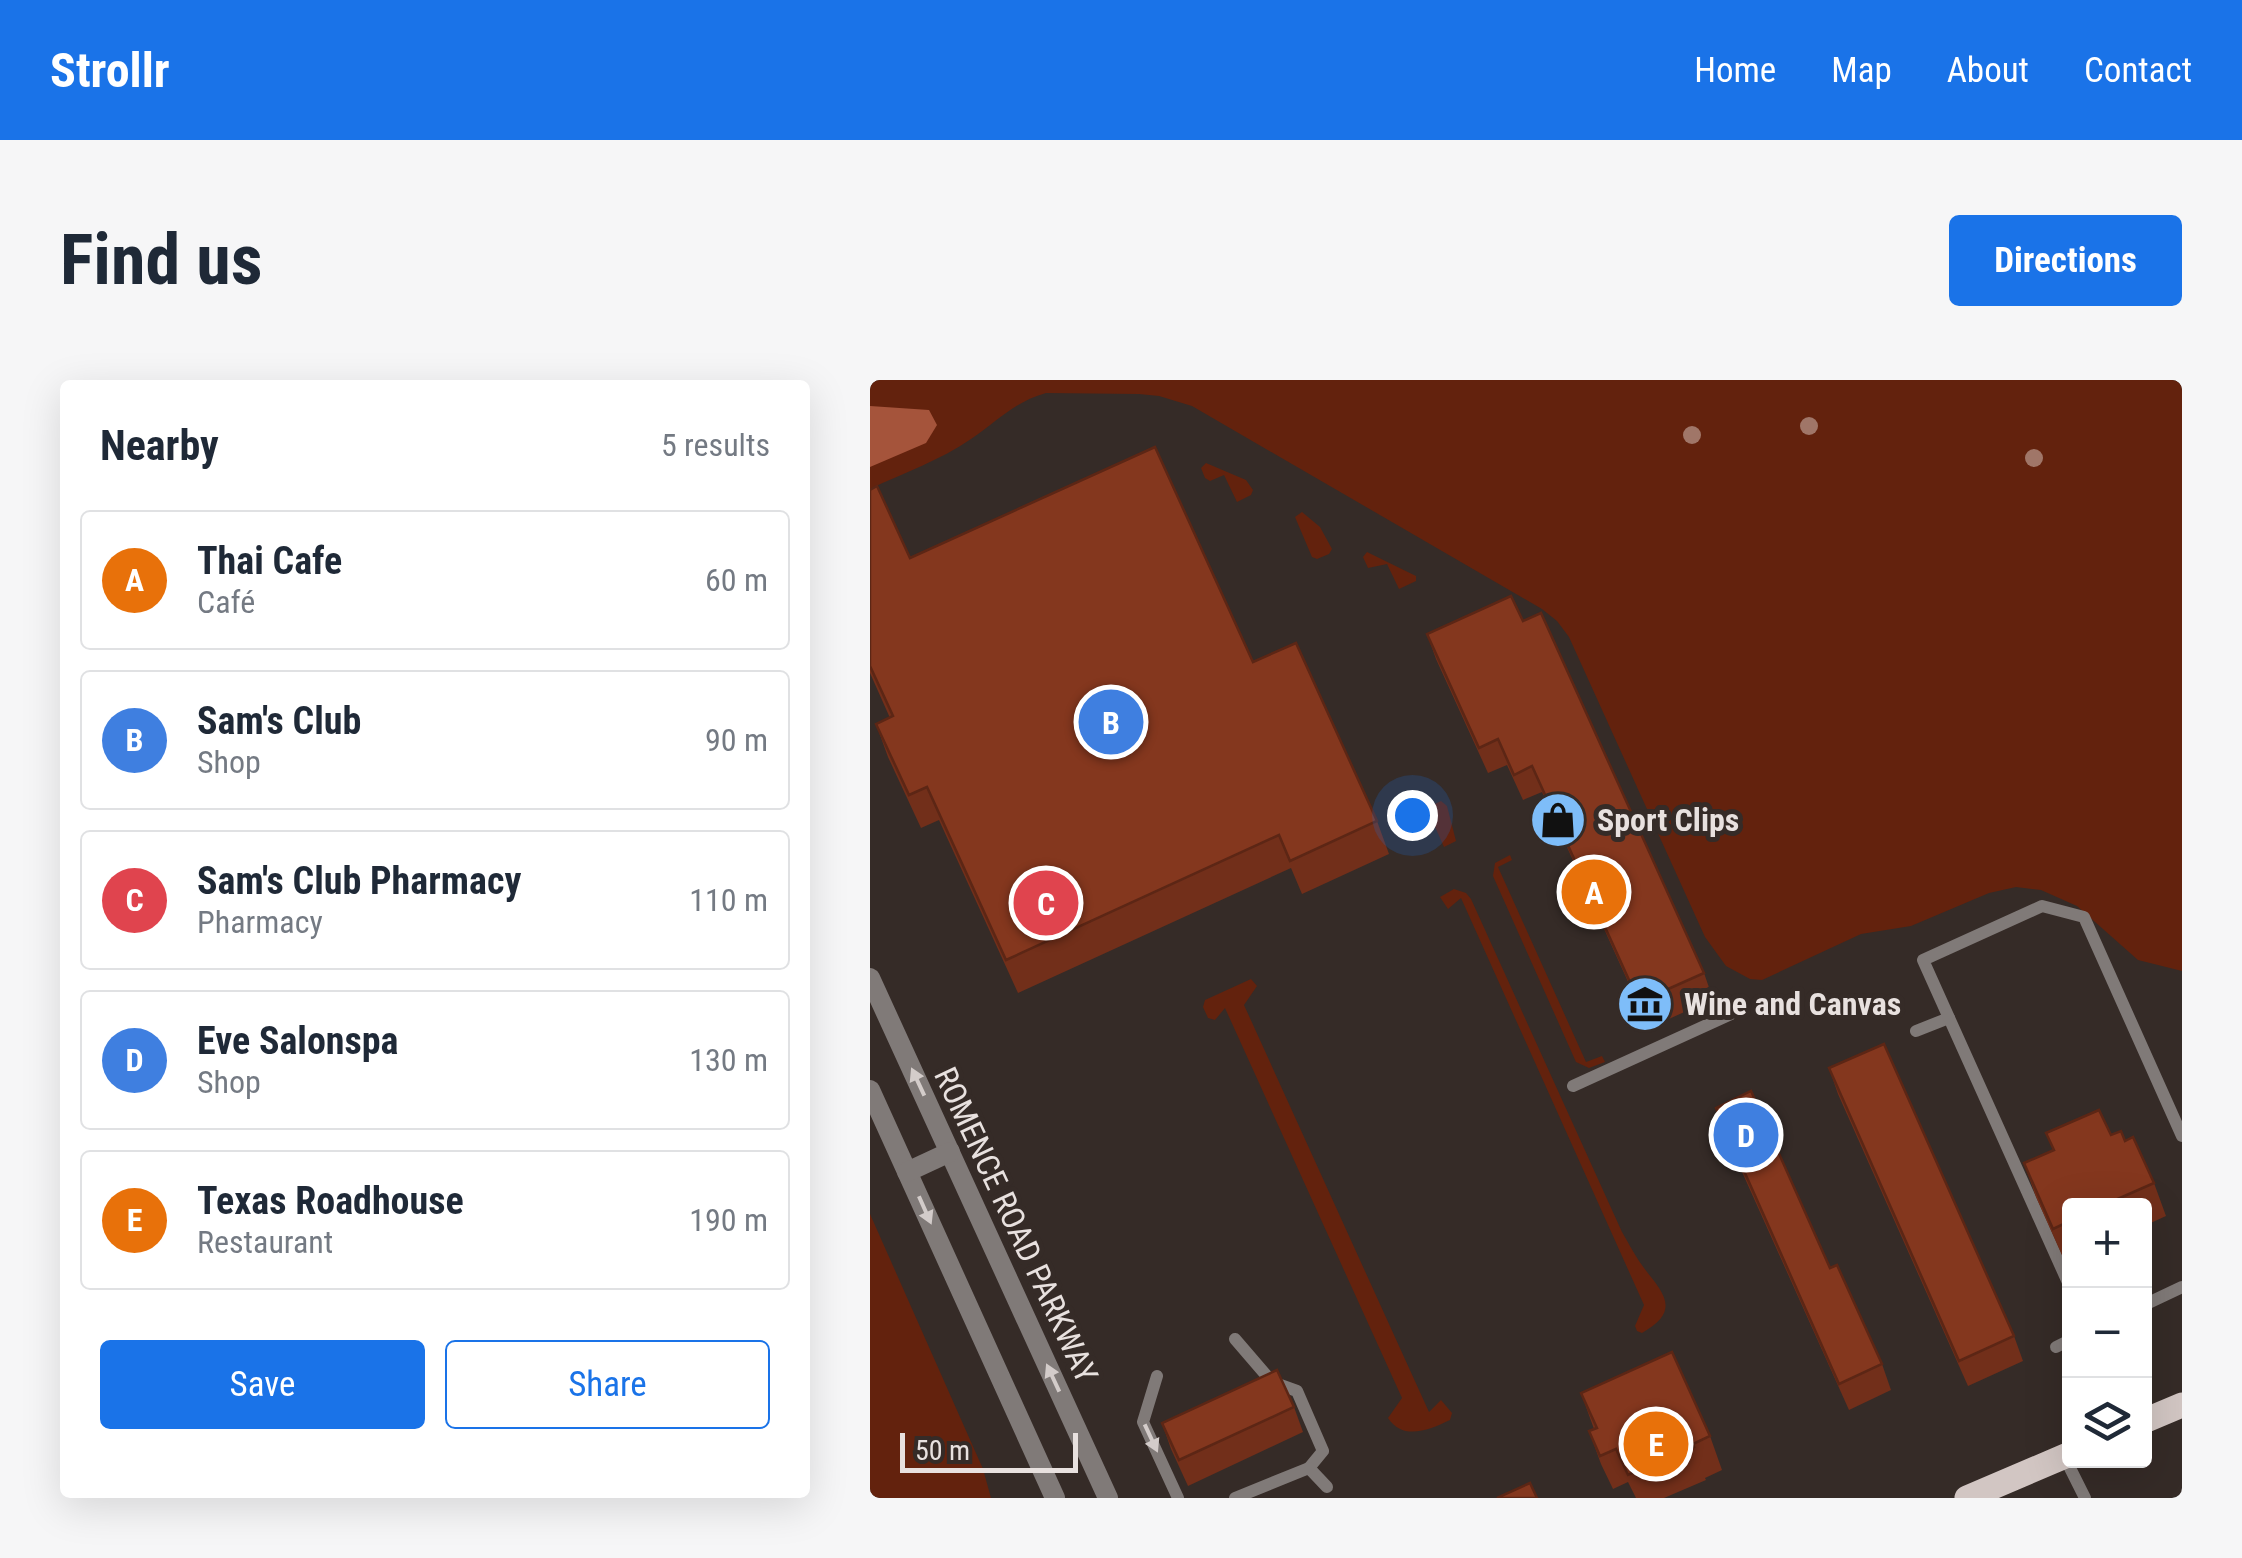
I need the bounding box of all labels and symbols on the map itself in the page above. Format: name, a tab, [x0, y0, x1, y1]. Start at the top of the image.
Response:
pin: B	[1078, 684, 1144, 760]
your location	[1387, 790, 1438, 841]
shop icon: Sport Clips	[1528, 790, 1588, 850]
place label: Sport Clips	[1597, 801, 1739, 839]
pin: A	[1562, 854, 1626, 930]
pin: C	[1014, 866, 1078, 940]
museum icon: Wine and Canvas	[1615, 974, 1675, 1034]
place label: Wine and Canvas	[1684, 985, 1901, 1023]
street label: ROMENCE ROAD PARKWAY	[926, 1061, 1106, 1389]
one-way arrow	[909, 1067, 926, 1096]
pin: D	[1714, 1098, 1778, 1172]
one-way arrow	[917, 1195, 933, 1225]
one-way arrow	[1045, 1363, 1061, 1392]
pin: E	[1624, 1406, 1688, 1482]
one-way arrow	[1142, 1424, 1159, 1453]
scale bar	[900, 1428, 1078, 1472]

